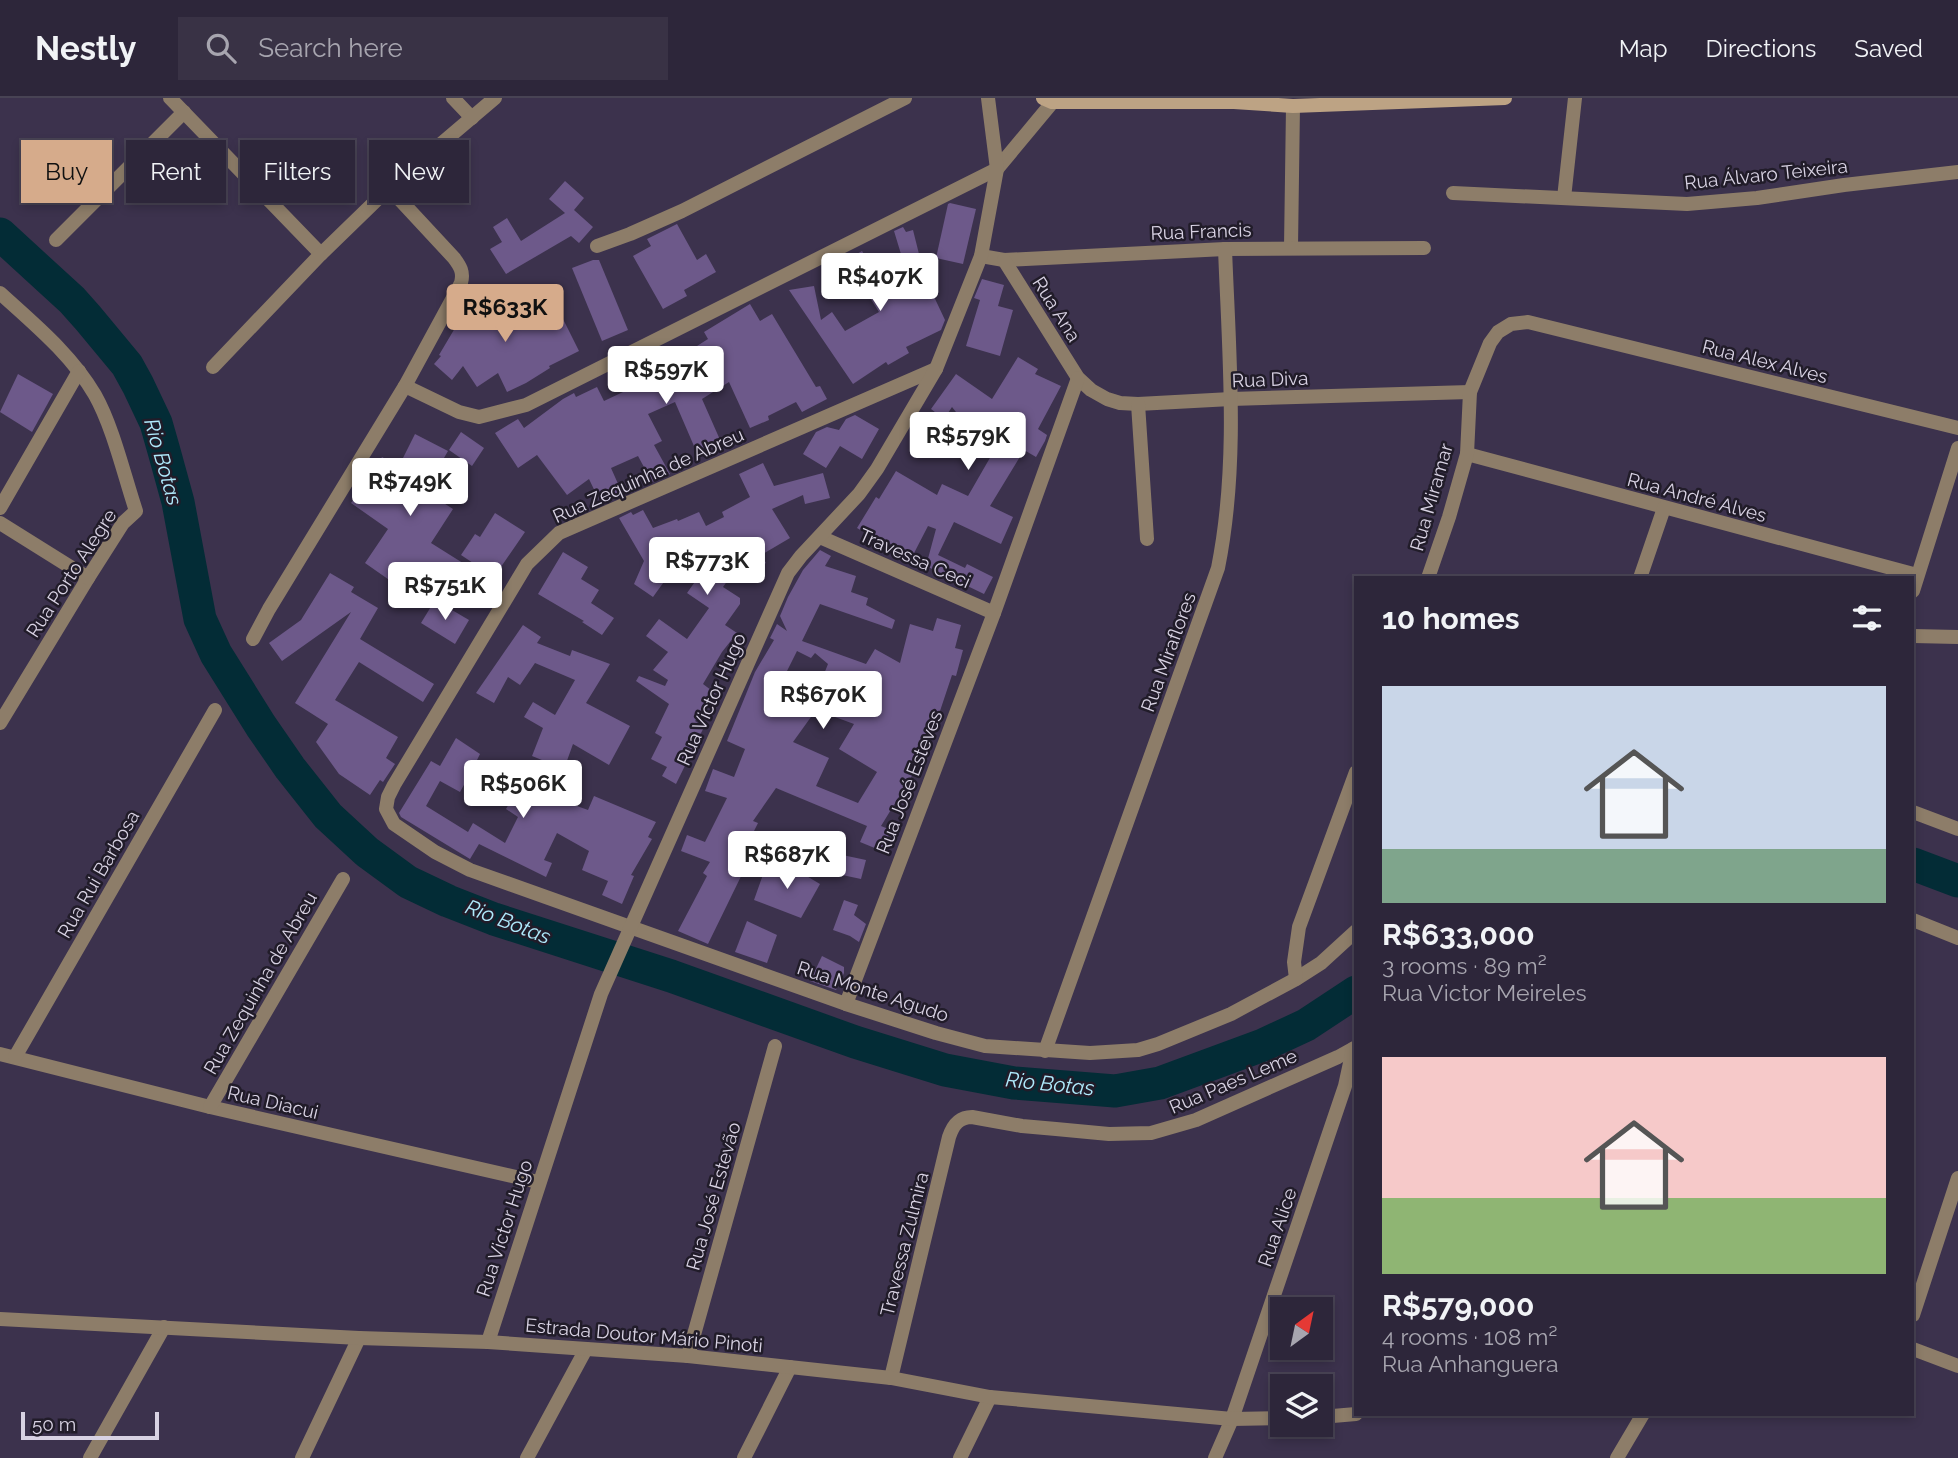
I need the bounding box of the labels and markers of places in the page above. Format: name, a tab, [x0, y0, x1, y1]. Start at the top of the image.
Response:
pin: R$407K	[823, 254, 937, 313]
pin: R$633K	[448, 285, 562, 344]
pin: R$597K	[609, 346, 723, 406]
pin: R$579K	[911, 412, 1025, 472]
pin: R$749K	[353, 458, 467, 518]
pin: R$773K	[650, 538, 764, 597]
pin: R$751K	[388, 562, 502, 622]
pin: R$670K	[766, 672, 880, 731]
pin: R$506K	[466, 760, 580, 820]
pin: R$687K	[730, 832, 844, 891]

